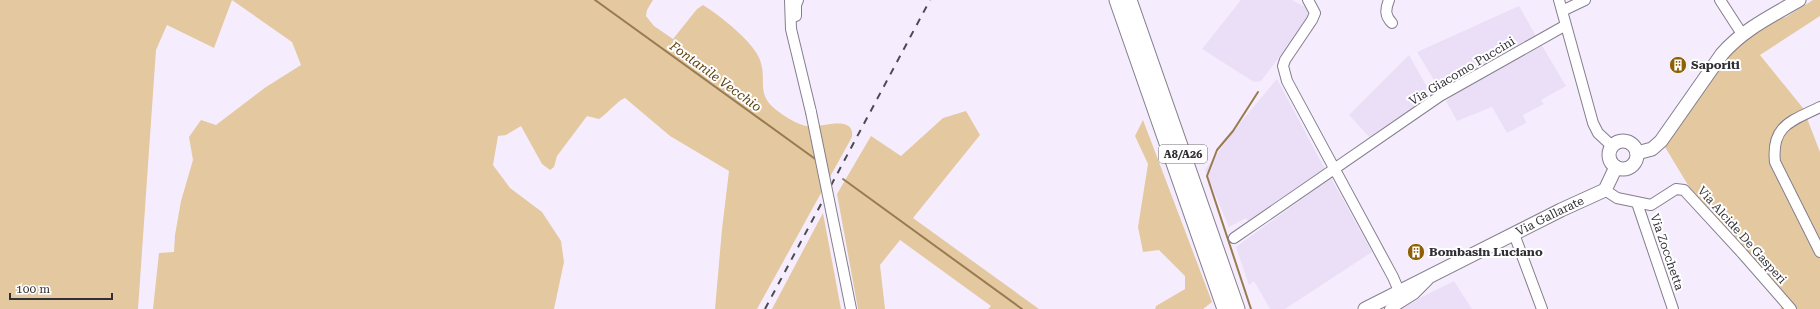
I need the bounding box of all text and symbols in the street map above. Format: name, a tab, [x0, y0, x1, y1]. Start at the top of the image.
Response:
street label: Via Giacomo Puccini	[1407, 34, 1518, 108]
water label: Fontanile Vecchio	[666, 38, 764, 115]
building icon: Saporiti	[1668, 55, 1688, 75]
place label: Saporiti	[1691, 58, 1740, 72]
road number: A8/A26	[1159, 145, 1207, 163]
street label: Via Alcide De Gasperi	[1695, 184, 1789, 287]
street label: Via Gallarate	[1514, 193, 1586, 239]
street label: Via Zocchetta	[1647, 212, 1687, 293]
building icon: Bombasin Luciano	[1406, 242, 1426, 262]
place label: Bombasin Luciano	[1429, 245, 1543, 259]
scale bar	[10, 275, 112, 301]
text: 100 m	[16, 282, 50, 296]

